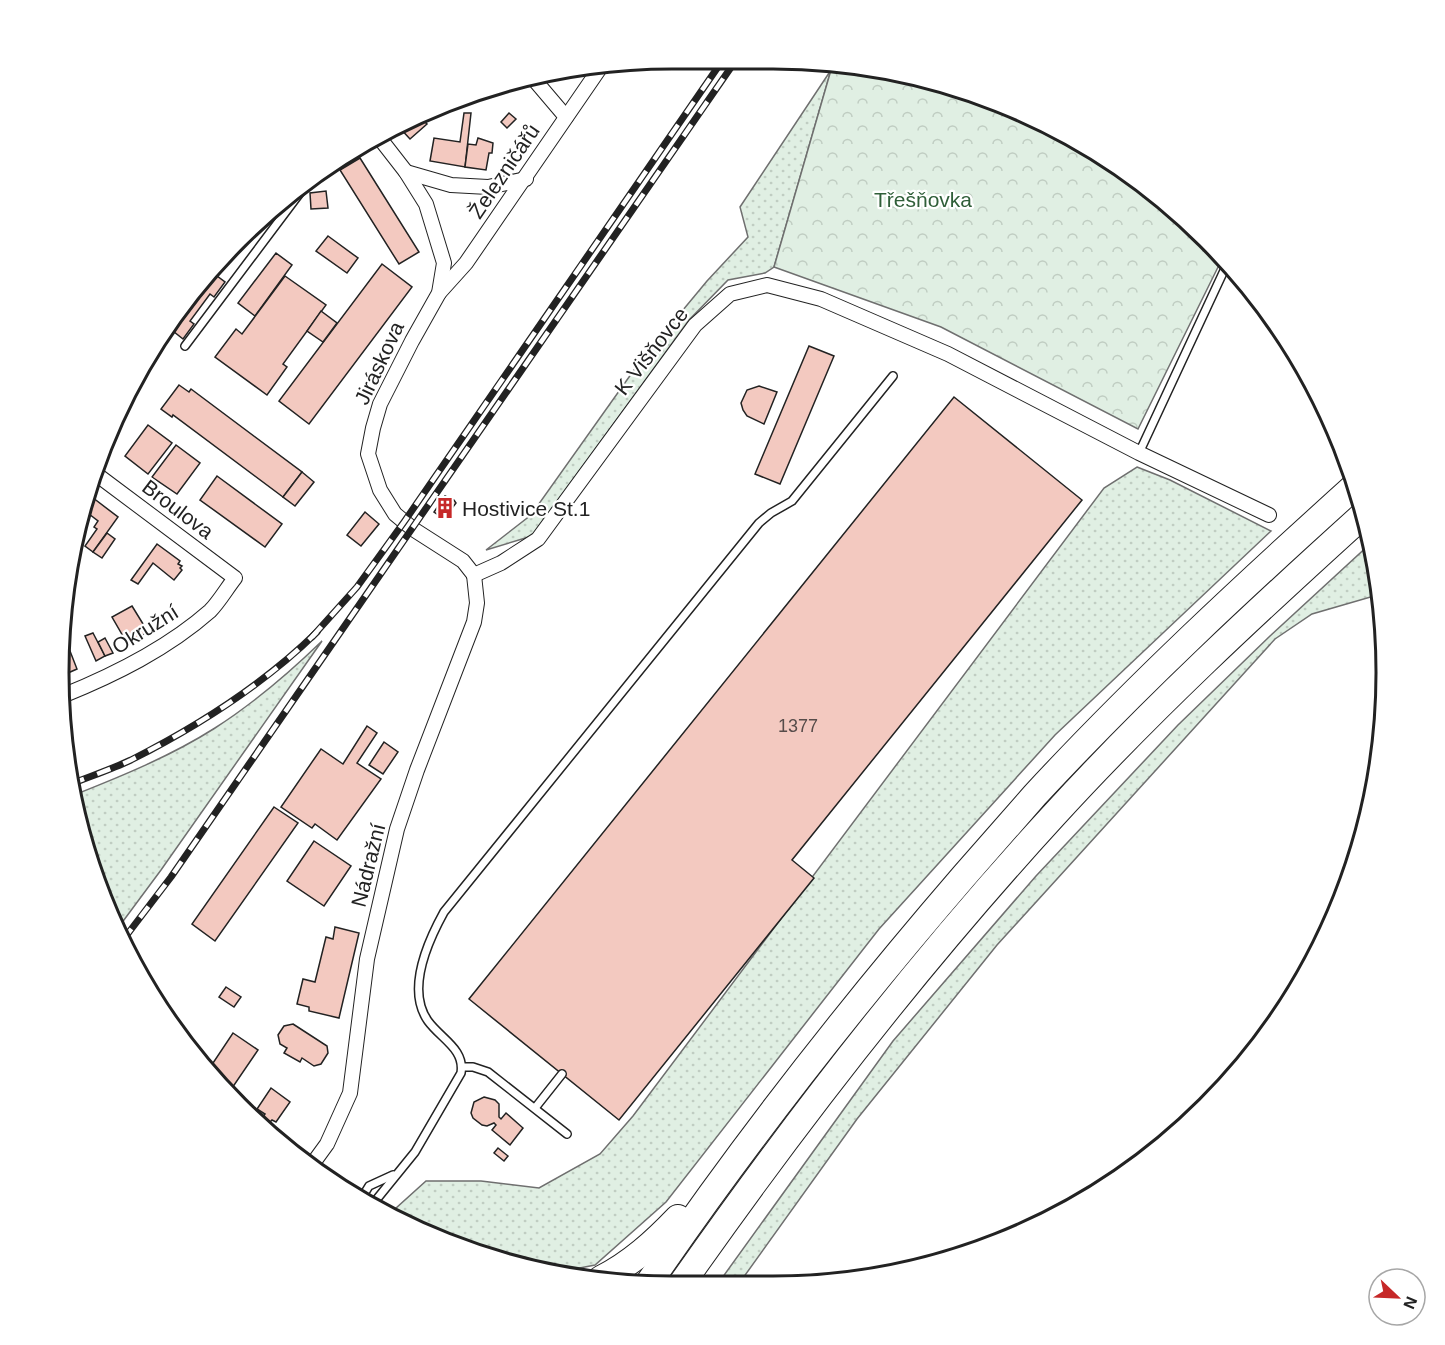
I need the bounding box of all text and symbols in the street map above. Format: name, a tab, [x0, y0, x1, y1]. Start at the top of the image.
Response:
street label: Železničářů	[464, 120, 544, 222]
park label: Třešňovka	[874, 188, 972, 211]
street label: K Višňovce	[610, 303, 692, 399]
street label: Jiráskova	[350, 318, 408, 408]
street label: Broulova	[138, 475, 218, 543]
building icon: Hostivice St.1	[433, 496, 457, 520]
place label: Hostivice St.1	[462, 497, 590, 520]
street label: Okružní	[108, 600, 182, 658]
house number: 1377	[778, 716, 818, 736]
street label: Nádražní	[347, 821, 390, 909]
north arrow	[1367, 1267, 1427, 1327]
text: N	[1400, 1294, 1420, 1311]

